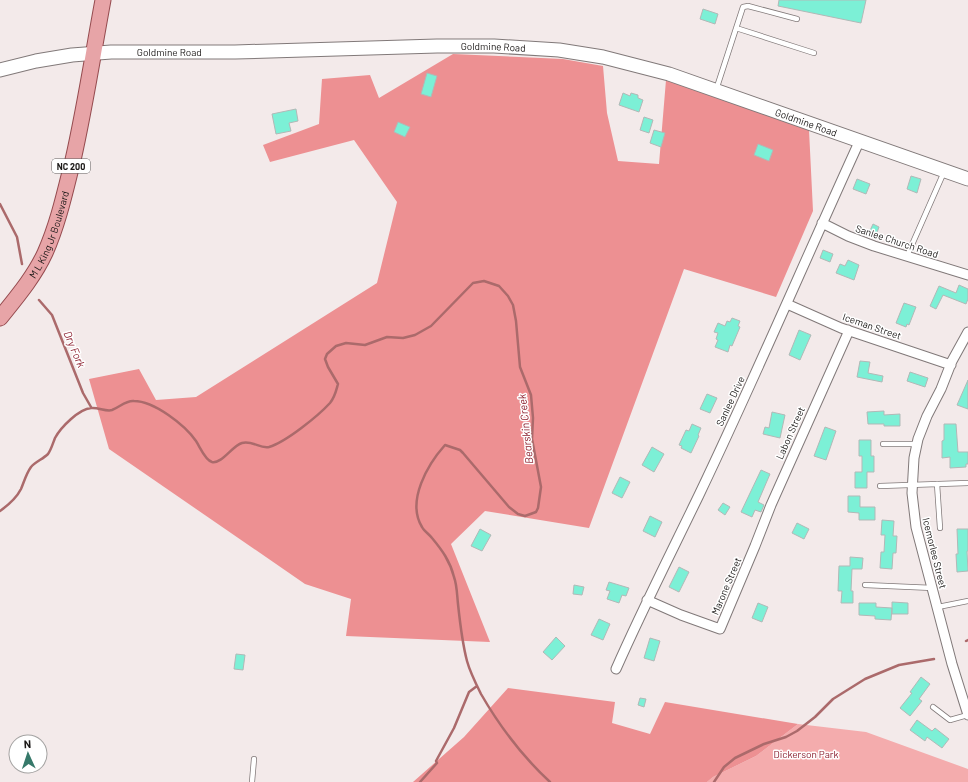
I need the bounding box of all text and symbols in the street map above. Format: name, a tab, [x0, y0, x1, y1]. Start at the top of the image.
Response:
street label: Goldmine Road	[461, 40, 526, 54]
street label: Goldmine Road	[137, 46, 202, 58]
street label: Goldmine Road	[773, 106, 839, 139]
road number: NC 200	[52, 159, 90, 173]
street label: M L King Jr Boulevard	[26, 190, 71, 280]
street label: Sanlee Church Road	[854, 222, 940, 260]
street label: Iceman Street	[841, 310, 903, 342]
water label: Dry Fork	[61, 329, 89, 370]
street label: Sanlee Drive	[713, 374, 747, 428]
water label: Bearskin Creek	[515, 393, 535, 465]
street label: Labon Street	[773, 405, 807, 461]
street label: Icemorlee Street	[920, 516, 950, 590]
street label: Marone Street	[709, 555, 744, 617]
north arrow	[8, 734, 48, 774]
text: N	[23, 737, 31, 750]
park label: Dickerson Park	[774, 748, 839, 760]

